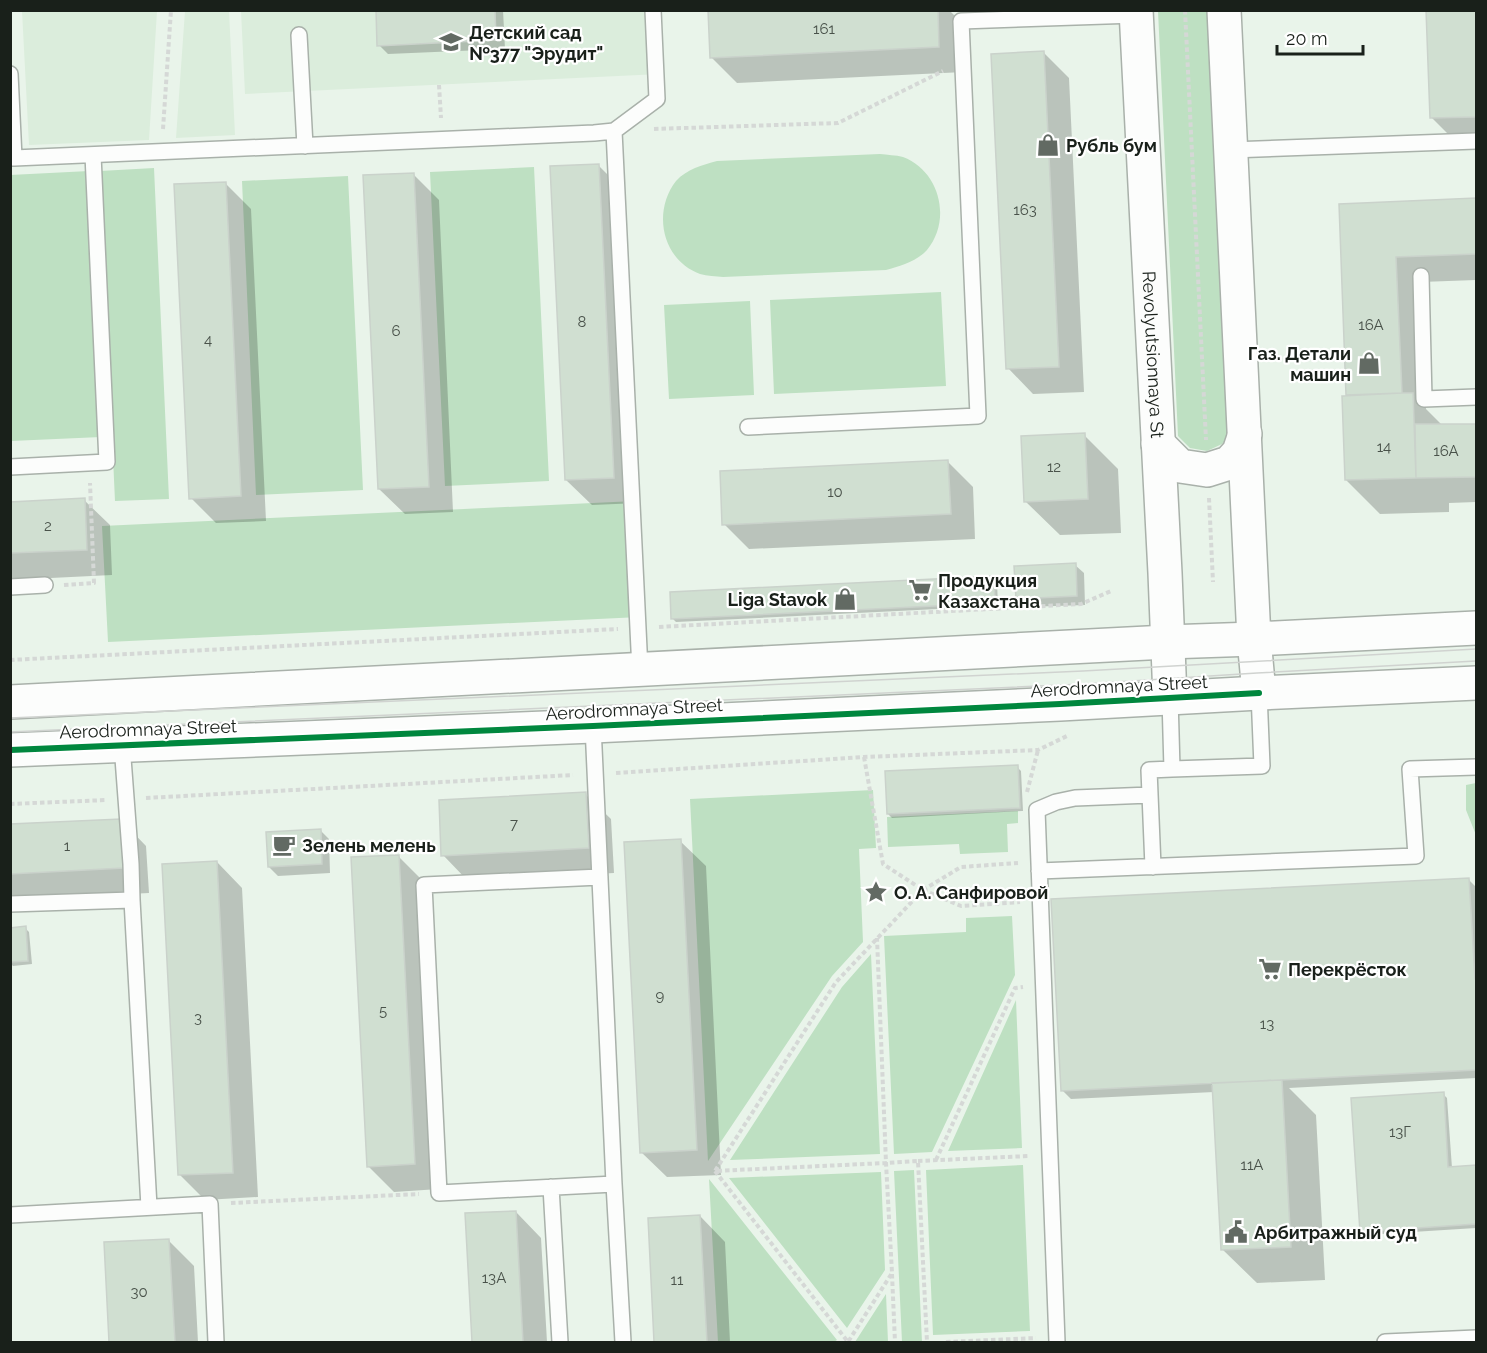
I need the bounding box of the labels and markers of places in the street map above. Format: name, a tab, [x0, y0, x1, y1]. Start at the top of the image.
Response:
place label: Детский сад №377 "Эрудит"	[469, 22, 603, 64]
school or university icon: Детский сад №377 "Эрудит"	[438, 29, 464, 55]
shop icon: Рубль бум	[1035, 132, 1061, 158]
place label: Рубль бум	[1066, 135, 1157, 156]
place label: Газ. Детали машин	[1248, 343, 1351, 385]
shop icon: Газ. Детали машин	[1356, 350, 1382, 376]
place label: Продукция Казахстана	[938, 570, 1040, 612]
supermarket icon: Продукция Казахстана	[907, 577, 933, 603]
shop icon: Liga Stavok	[832, 586, 858, 612]
place label: Liga Stavok	[728, 589, 828, 610]
cafe icon: Зелень мелень	[271, 832, 297, 858]
place label: Зелень мелень	[302, 835, 436, 856]
place icon: О. А. Санфировой	[863, 879, 889, 905]
place label: О. А. Санфировой	[894, 882, 1048, 903]
supermarket icon: Перекрёсток	[1257, 956, 1283, 982]
place label: Перекрёсток	[1288, 959, 1407, 980]
public building icon: Арбитражный суд	[1223, 1219, 1249, 1245]
place label: Арбитражный суд	[1254, 1222, 1417, 1243]

